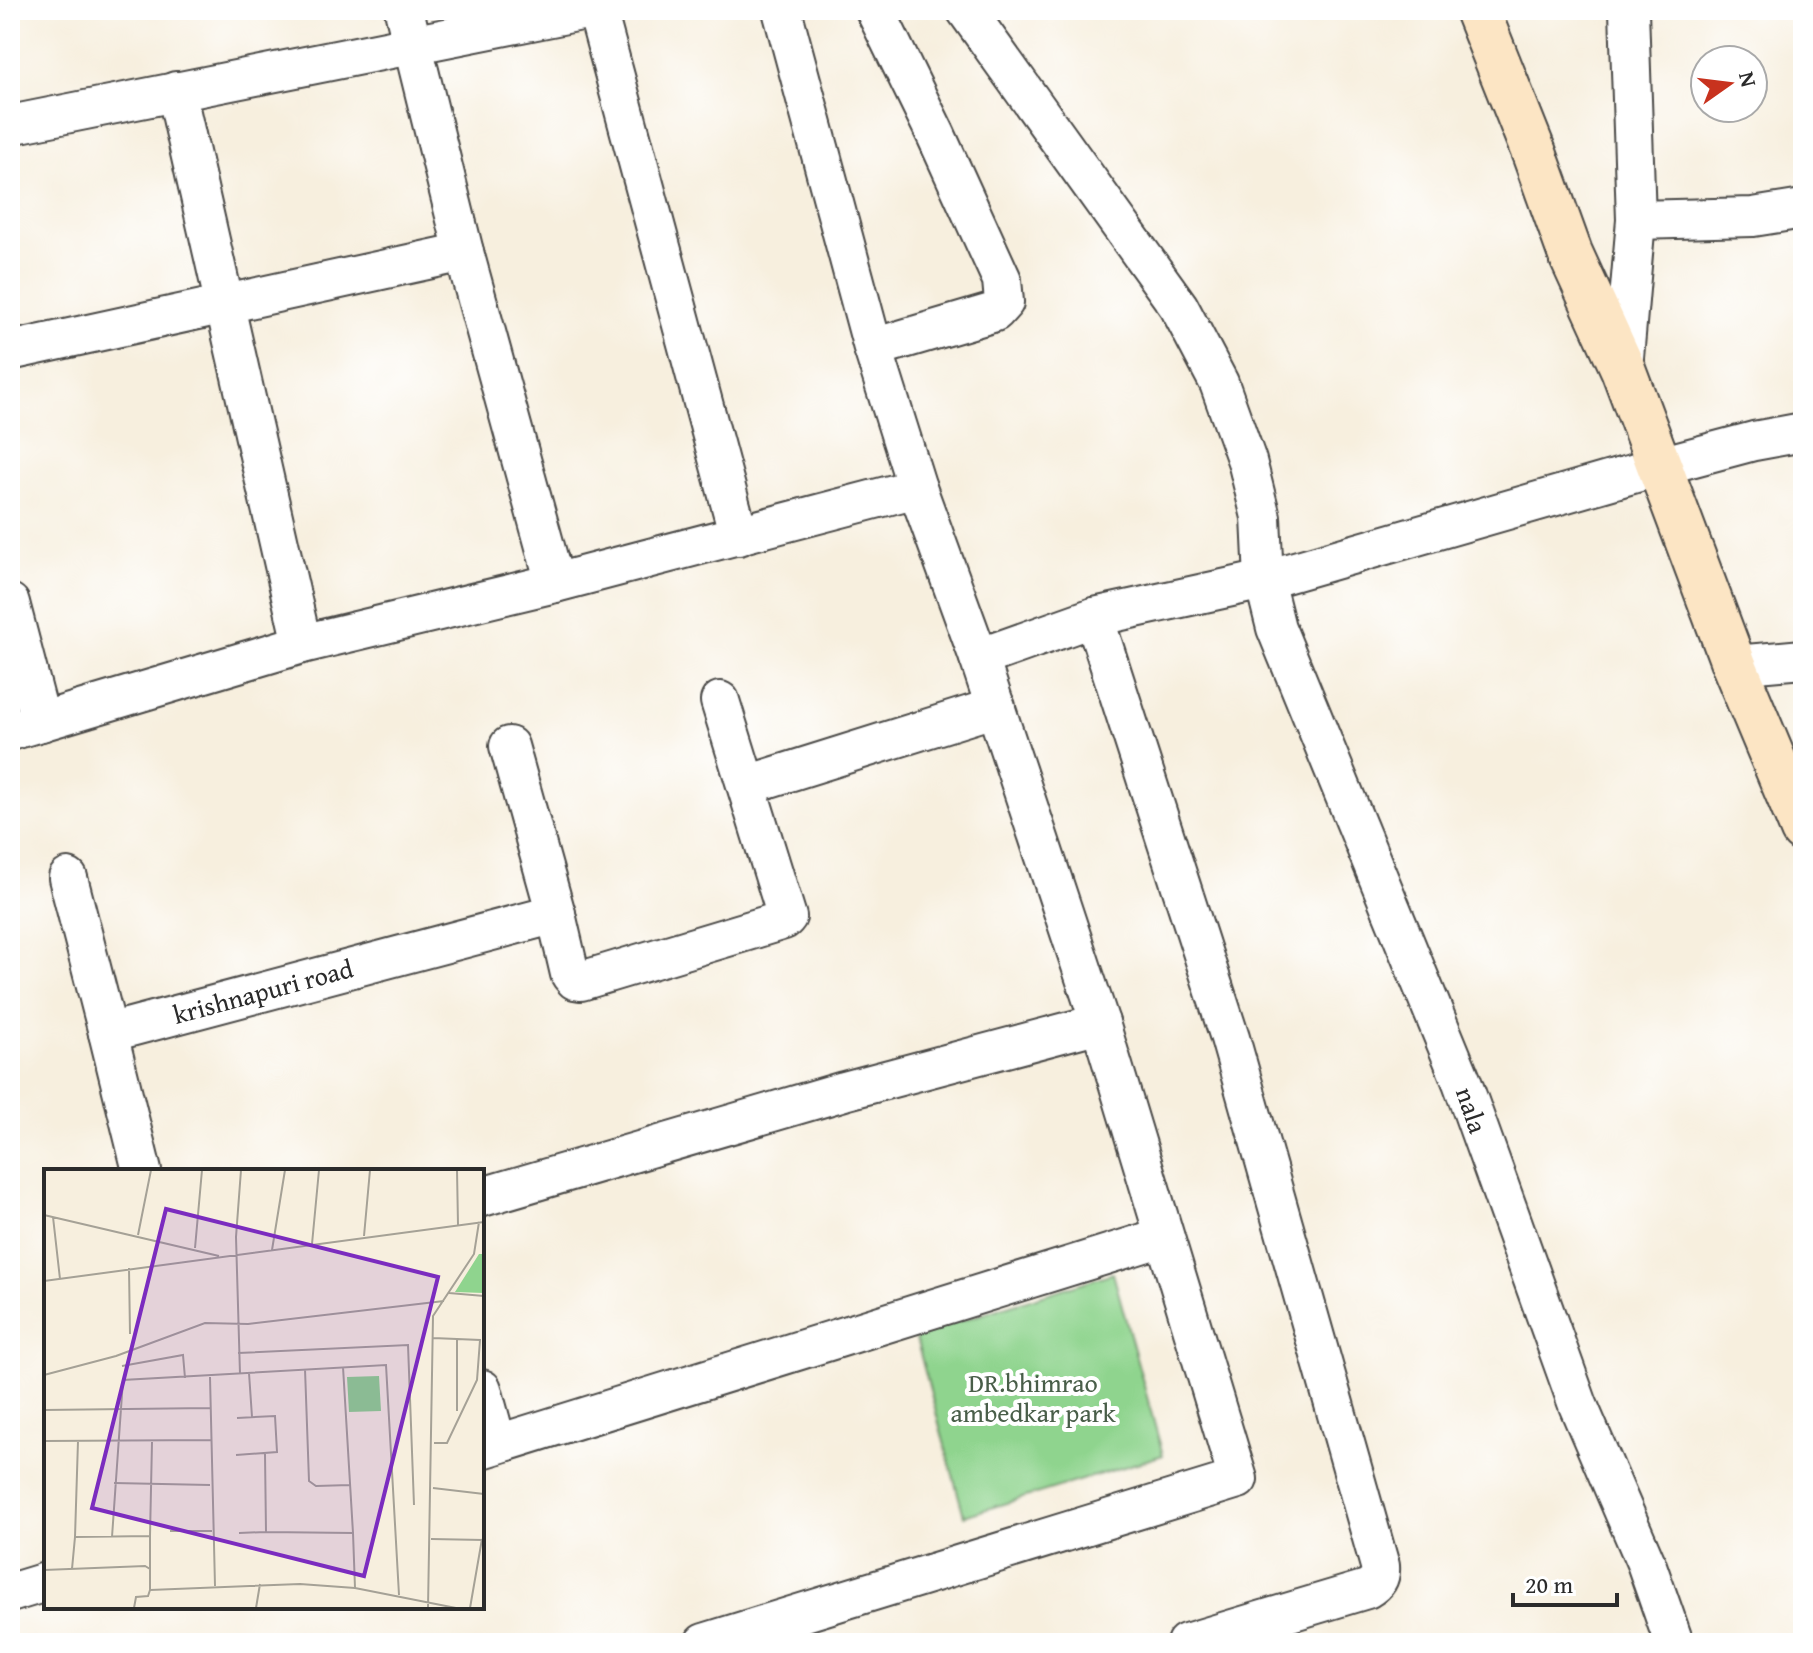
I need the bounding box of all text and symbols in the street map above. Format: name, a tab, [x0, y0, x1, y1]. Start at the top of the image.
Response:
north arrow	[1689, 44, 1769, 124]
text: N	[1731, 68, 1766, 90]
street label: krishnapuri road	[169, 948, 357, 1034]
street label: nala	[1446, 1082, 1498, 1139]
inset map	[44, 1169, 484, 1609]
park label: DR.bhimrao ambedkar park	[950, 1363, 1116, 1432]
scale bar	[1513, 1557, 1617, 1607]
text: 20 m	[1525, 1567, 1573, 1602]

